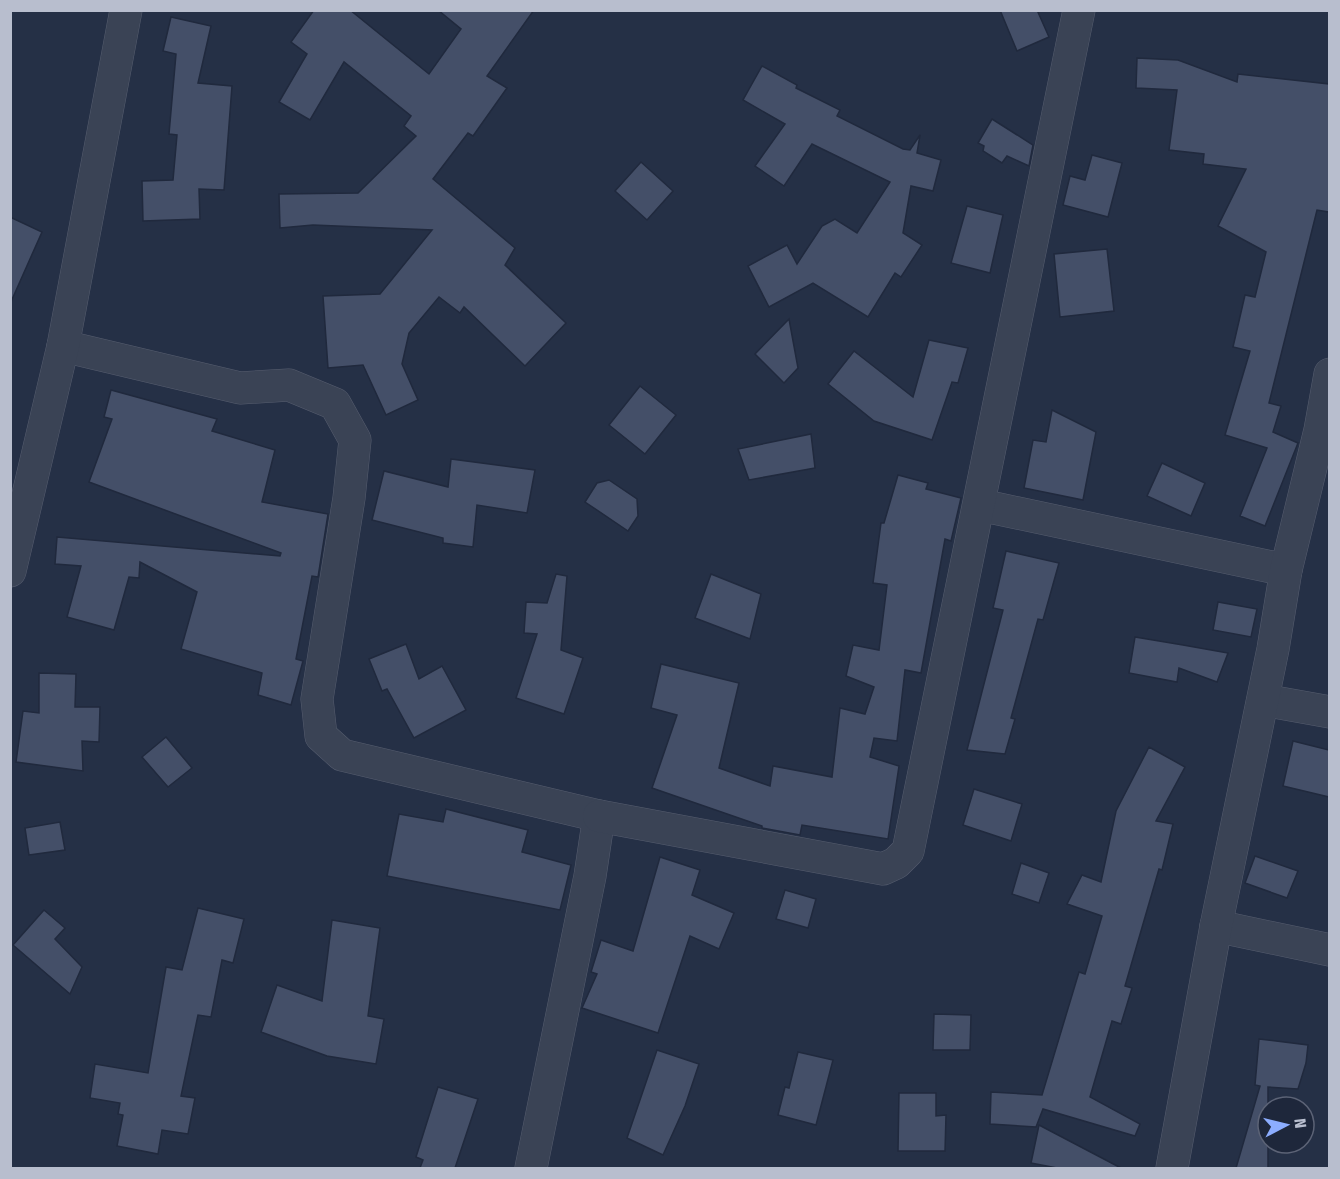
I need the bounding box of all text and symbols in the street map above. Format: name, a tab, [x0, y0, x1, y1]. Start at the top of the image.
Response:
north arrow	[1256, 1095, 1316, 1155]
text: N	[1290, 1117, 1310, 1129]

